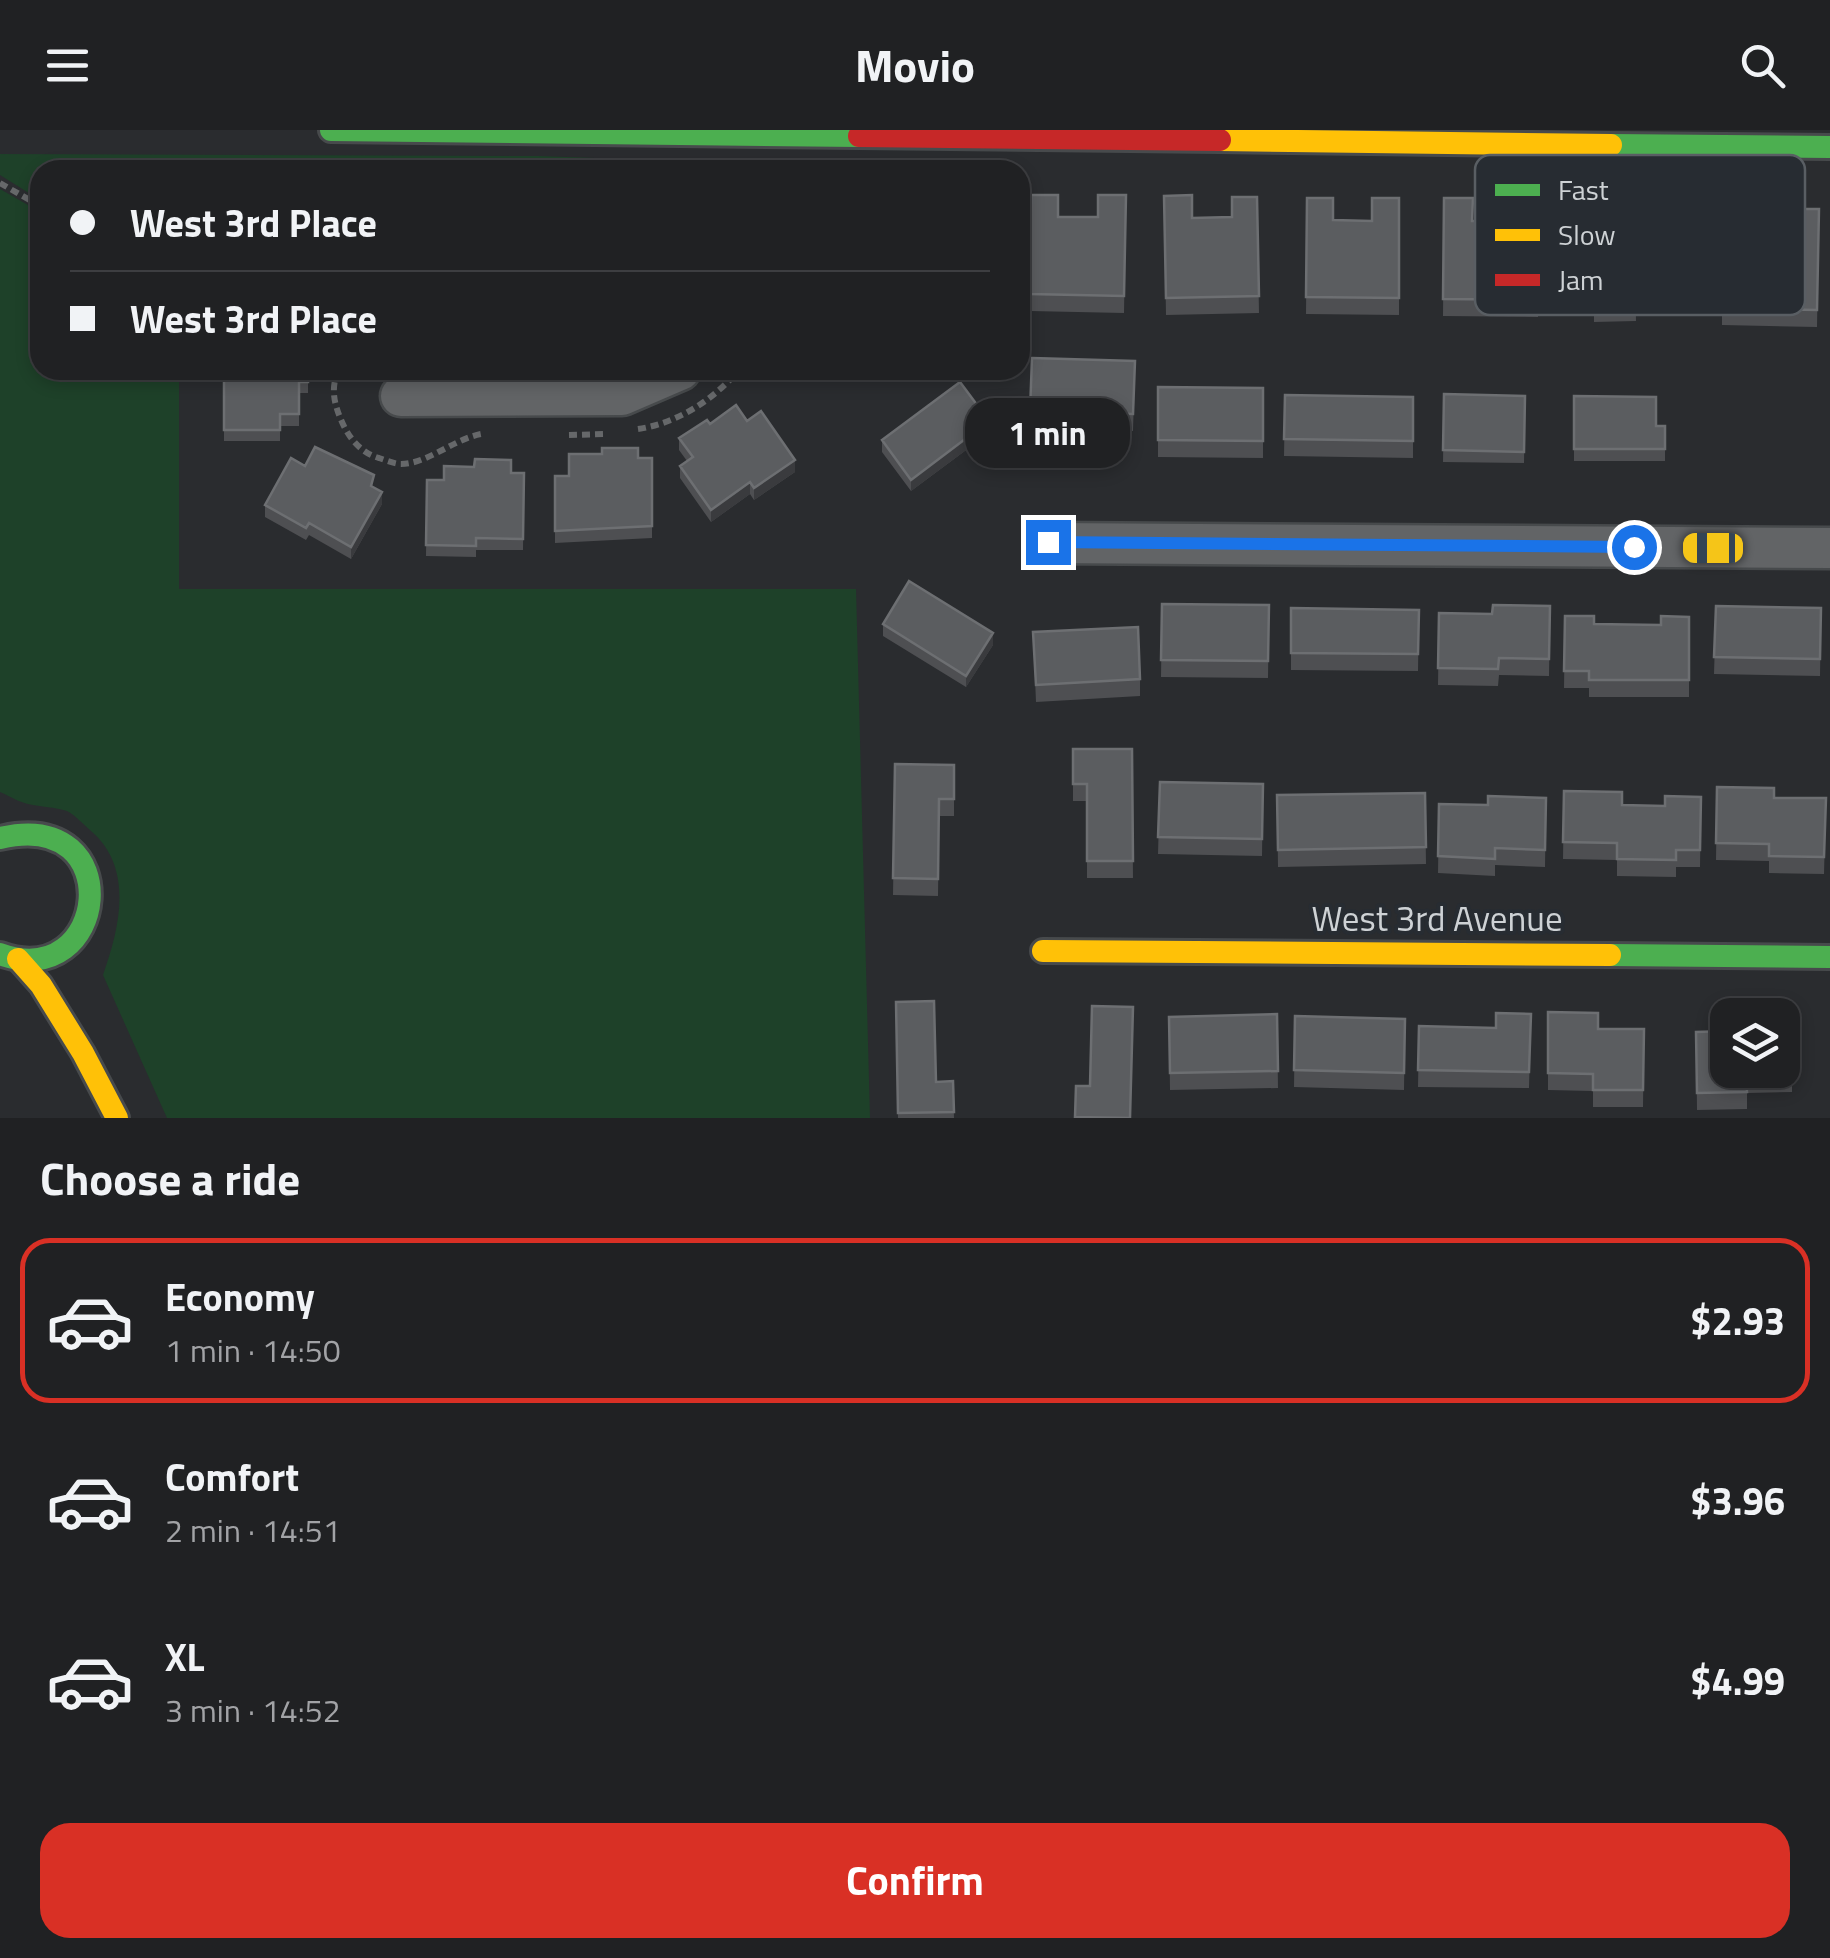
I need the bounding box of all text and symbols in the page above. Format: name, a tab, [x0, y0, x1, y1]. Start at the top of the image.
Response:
text: Movio	[855, 31, 975, 99]
icon: menu	[40, 38, 95, 93]
icon: search	[1735, 38, 1790, 93]
legend	[1475, 155, 1805, 315]
text: Fast	[1558, 168, 1609, 211]
text: West 3rd Place	[130, 194, 377, 252]
text: Slow	[1558, 213, 1616, 256]
text: Jam	[1558, 258, 1604, 301]
text: West 3rd Place	[130, 290, 377, 348]
callout: 1 min	[966, 397, 1130, 467]
text: 1 min	[1009, 409, 1086, 457]
route end	[1026, 520, 1071, 565]
route start	[1612, 525, 1657, 570]
car	[1683, 533, 1743, 563]
street label: West 3rd Avenue	[1311, 891, 1563, 945]
map controls	[1710, 998, 1800, 1088]
button: layers	[1710, 998, 1800, 1088]
text: Choose a ride	[40, 1144, 300, 1212]
text: Economy	[165, 1268, 315, 1326]
icon: car	[45, 1276, 135, 1366]
text: $2.93	[1690, 1292, 1785, 1350]
text: 1 min · 14:50	[165, 1326, 341, 1374]
text: Comfort	[165, 1448, 299, 1506]
icon: car	[45, 1456, 135, 1546]
text: $3.96	[1690, 1472, 1785, 1530]
text: 2 min · 14:51	[165, 1506, 341, 1554]
text: XL	[165, 1628, 205, 1686]
icon: car	[45, 1636, 135, 1726]
text: $4.99	[1690, 1652, 1785, 1710]
text: 3 min · 14:52	[165, 1686, 341, 1734]
button: Confirm	[40, 1823, 1790, 1938]

